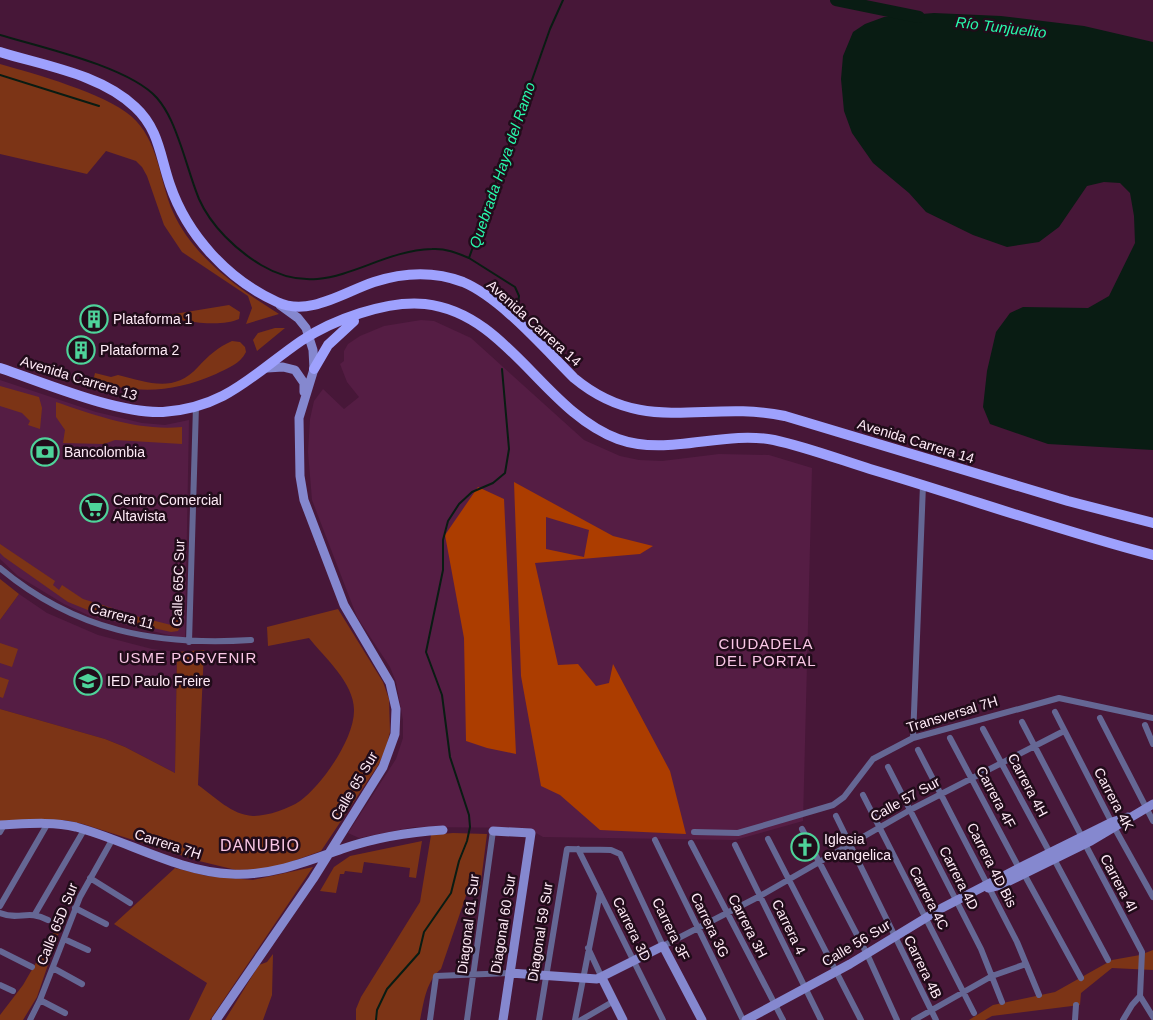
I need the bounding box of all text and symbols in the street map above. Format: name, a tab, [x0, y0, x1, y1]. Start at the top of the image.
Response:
water label: Río Tunjuelito	[955, 13, 1047, 41]
water label: Quebrada Haya del Ramo	[466, 80, 538, 250]
street label: Avenida Carrera 14	[484, 277, 585, 370]
building icon: Plataforma 1	[79, 304, 109, 334]
place label: Plataforma 1	[113, 311, 193, 327]
building icon: Plataforma 2	[66, 335, 96, 365]
place label: Plataforma 2	[100, 342, 180, 358]
street label: Avenida Carrera 13	[19, 353, 139, 403]
street label: Avenida Carrera 14	[856, 416, 976, 466]
bank icon: Bancolombia	[30, 437, 60, 467]
place label: Bancolombia	[64, 444, 145, 460]
place label: Centro Comercial Altavista	[113, 492, 222, 524]
supermarket icon: Centro Comercial Altavista	[79, 493, 109, 523]
street label: Calle 65C Sur	[168, 539, 188, 627]
street label: Carrera 11	[88, 600, 156, 632]
district label: CIUDADELA DEL PORTAL	[715, 635, 817, 669]
district label: USME PORVENIR	[119, 649, 257, 666]
school or university icon: IED Paulo Freire	[73, 666, 103, 696]
place label: IED Paulo Freire	[107, 673, 211, 689]
street label: Transversal 7H	[905, 693, 999, 735]
street label: Calle 65 Sur	[327, 749, 381, 823]
street label: Carrera 4H	[1005, 751, 1051, 819]
street label: Carrera 4F	[973, 763, 1019, 831]
street label: Carrera 4K	[1091, 765, 1137, 834]
street label: Calle 57 Sur	[867, 773, 943, 825]
street label: Carrera 4D Bis	[964, 820, 1020, 910]
street label: Carrera 7H	[133, 826, 203, 862]
place label: Iglesia evangelica	[824, 831, 891, 863]
church icon: Iglesia evangelica	[790, 832, 820, 862]
district label: DANUBIO	[220, 837, 300, 854]
street label: Carrera 4D	[936, 844, 982, 912]
street label: Carrera 4I	[1097, 851, 1141, 915]
street label: Carrera 4C	[906, 864, 952, 932]
street label: Diagonal 61 Sur	[454, 873, 482, 975]
street label: Diagonal 60 Sur	[487, 873, 519, 975]
street label: Calle 65D Sur	[33, 880, 81, 967]
street label: Diagonal 59 Sur	[524, 881, 556, 983]
street label: Carrera 3G	[687, 890, 733, 960]
street label: Carrera 3H	[725, 892, 771, 960]
street label: Carrera 3D	[610, 894, 654, 964]
street label: Carrera 3F	[649, 895, 693, 963]
street label: Carrera 4	[769, 897, 809, 957]
street label: Calle 56 Sur	[819, 916, 893, 970]
street label: Carrera 4B	[901, 933, 945, 1001]

